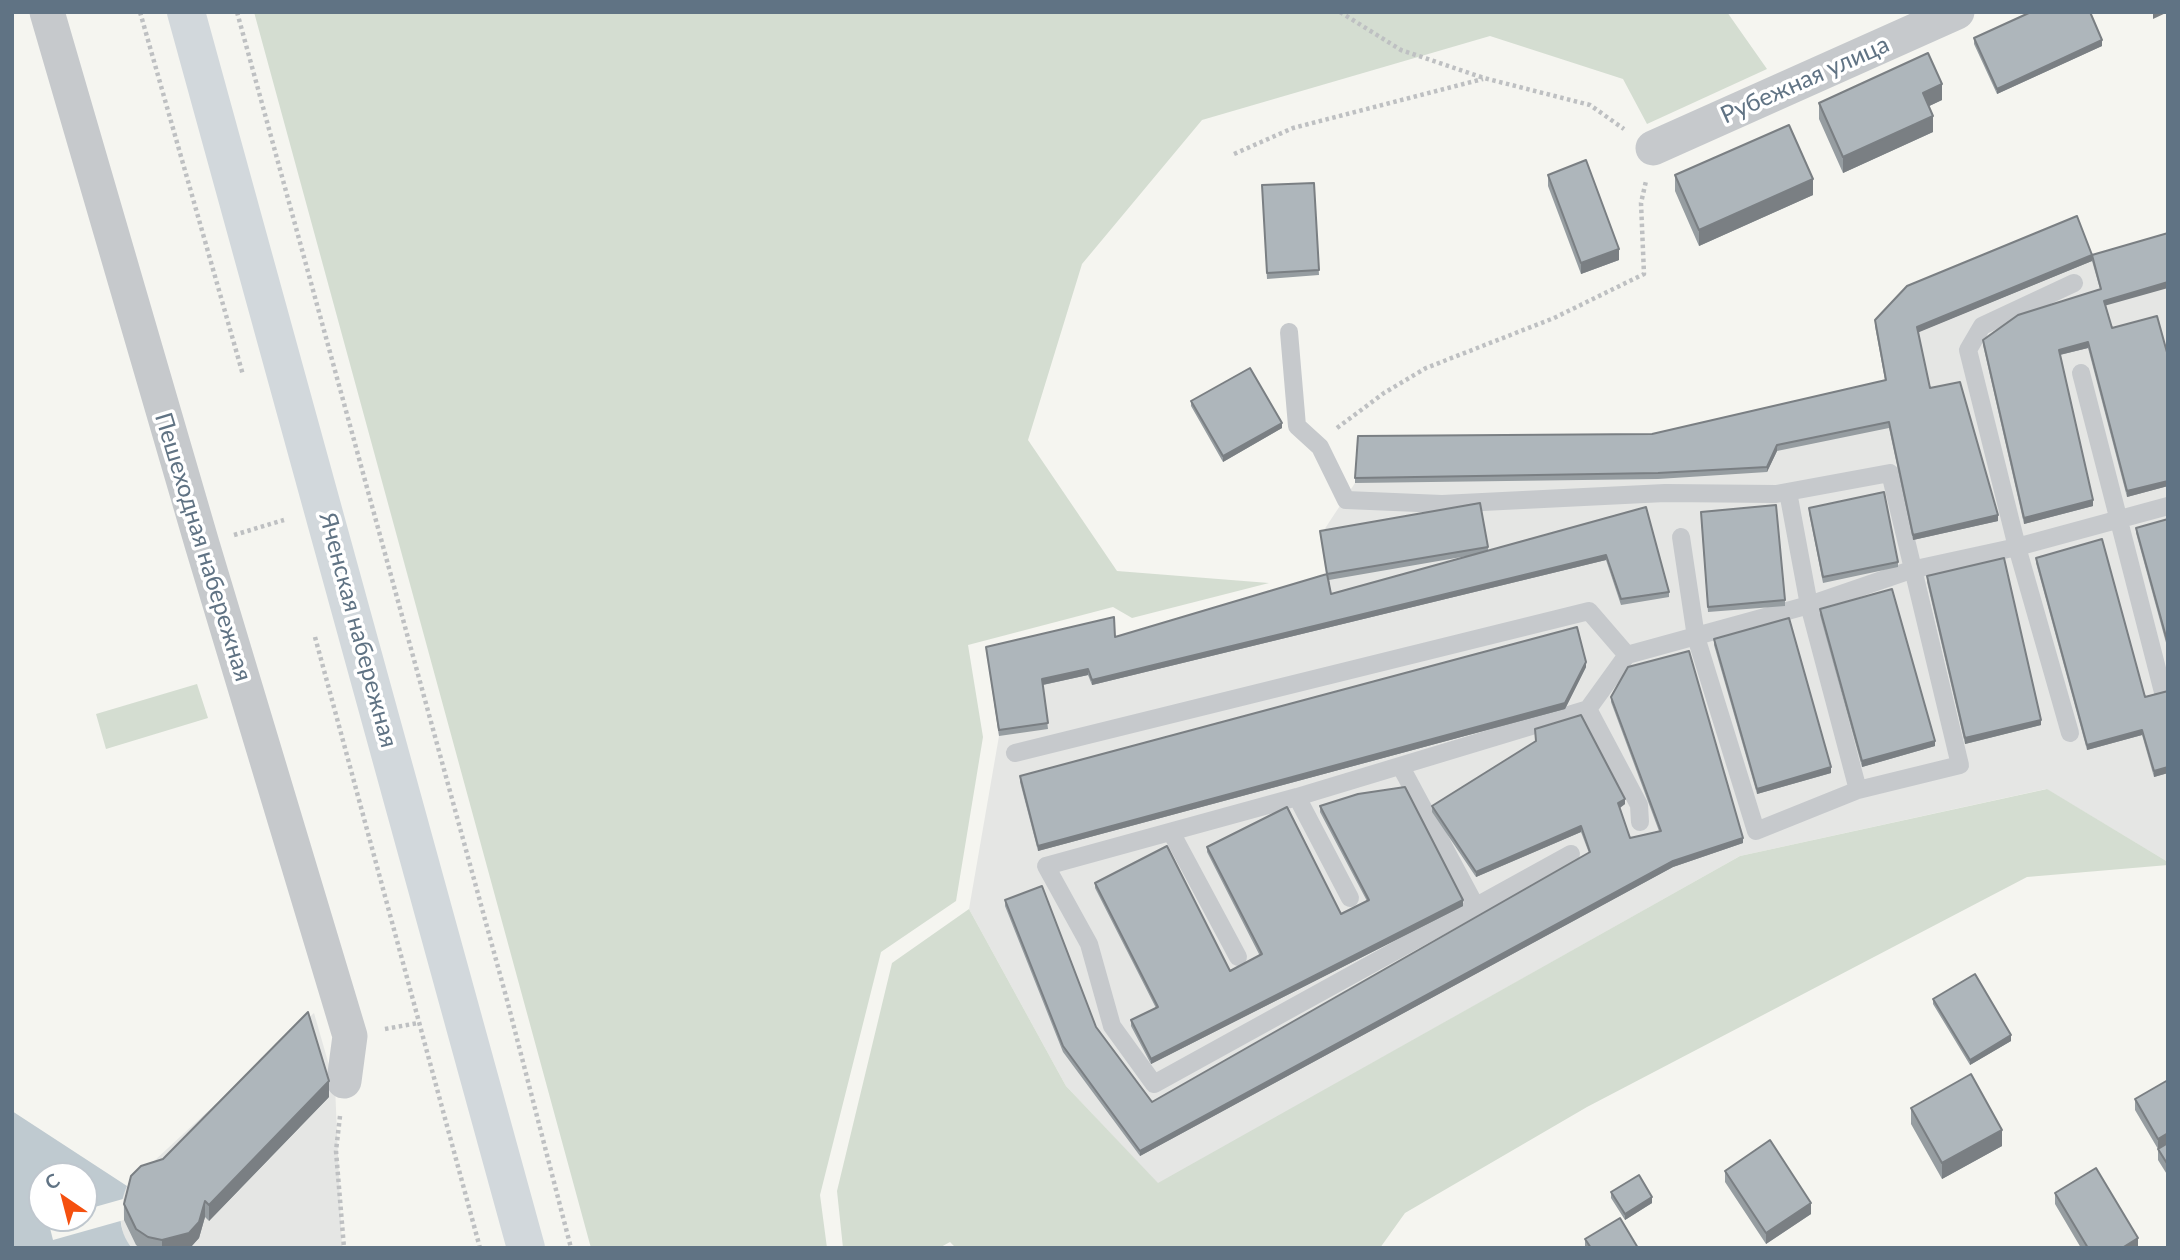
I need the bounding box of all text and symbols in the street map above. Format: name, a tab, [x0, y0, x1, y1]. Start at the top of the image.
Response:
street label: Рубежная улица	[1716, 30, 1894, 130]
street label: Пешеходная набережная	[148, 409, 258, 685]
street label: Яченская набережная	[313, 509, 403, 751]
north arrow	[28, 1162, 98, 1232]
text: С	[40, 1168, 64, 1194]

